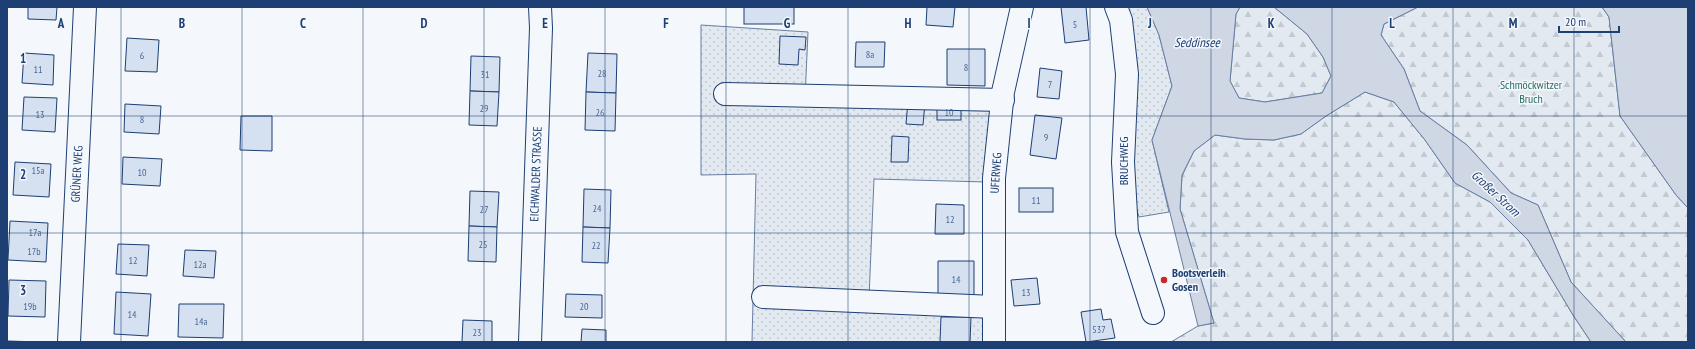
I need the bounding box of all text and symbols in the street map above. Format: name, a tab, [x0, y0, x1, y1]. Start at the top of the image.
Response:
scale bar	[1559, 8, 1619, 34]
text: 20 m	[1565, 14, 1586, 29]
text: A	[57, 15, 65, 32]
text: B	[179, 15, 185, 32]
text: C	[300, 15, 306, 32]
text: D	[421, 15, 428, 32]
text: E	[542, 15, 548, 32]
text: F	[663, 15, 669, 32]
text: G	[784, 15, 791, 32]
text: H	[905, 15, 912, 32]
text: I	[1027, 15, 1031, 32]
text: J	[1147, 15, 1152, 32]
text: K	[1268, 15, 1275, 32]
text: L	[1389, 15, 1395, 32]
text: M	[1509, 15, 1518, 32]
house number: 5	[1073, 18, 1077, 31]
water label: Seddinsee	[1174, 34, 1222, 51]
house number: 8a	[866, 48, 874, 61]
house number: 6	[140, 49, 145, 62]
text: 1	[20, 50, 26, 67]
house number: 8	[964, 61, 968, 74]
house number: 11	[34, 63, 43, 76]
house number: 28	[598, 67, 607, 80]
house number: 31	[481, 68, 490, 81]
park label: Schmöckwitzer Bruch	[1500, 77, 1563, 106]
house number: 7	[1048, 78, 1052, 91]
house number: 29	[480, 102, 489, 115]
house number: 26	[596, 106, 605, 119]
house number: 10	[945, 106, 954, 119]
house number: 13	[36, 108, 45, 121]
house number: 8	[140, 113, 144, 126]
street label: EICHWALDER STRASSE	[526, 126, 545, 222]
house number: 9	[1044, 131, 1048, 144]
street label: BRUCHWEG	[1116, 137, 1131, 185]
street label: GRÜNER WEG	[68, 145, 85, 203]
street label: UFERWEG	[987, 152, 1004, 194]
house number: 15a	[32, 164, 45, 177]
text: 2	[20, 166, 26, 183]
house number: 10	[138, 166, 147, 179]
water label: Großer Strom	[1468, 167, 1525, 221]
house number: 11	[1032, 194, 1041, 207]
house number: 24	[593, 202, 602, 215]
house number: 27	[480, 203, 489, 216]
house number: 12	[946, 213, 955, 226]
house number: 17a	[29, 226, 41, 239]
house number: 25	[479, 238, 488, 251]
house number: 22	[592, 239, 601, 252]
house number: 17b	[27, 245, 41, 258]
house number: 12	[129, 254, 138, 267]
house number: 12a	[194, 258, 207, 271]
place label: Bootsverleih Gosen	[1172, 265, 1226, 294]
house number: 14	[952, 273, 961, 286]
marker: Bootsverleih Gosen	[1159, 275, 1169, 285]
text: 3	[20, 282, 26, 299]
house number: 13	[1022, 286, 1031, 299]
house number: 19b	[23, 300, 37, 313]
house number: 20	[580, 300, 589, 313]
house number: 14	[128, 308, 137, 321]
house number: 14a	[195, 315, 208, 328]
house number: 537	[1092, 323, 1106, 336]
house number: 23	[473, 326, 482, 339]

